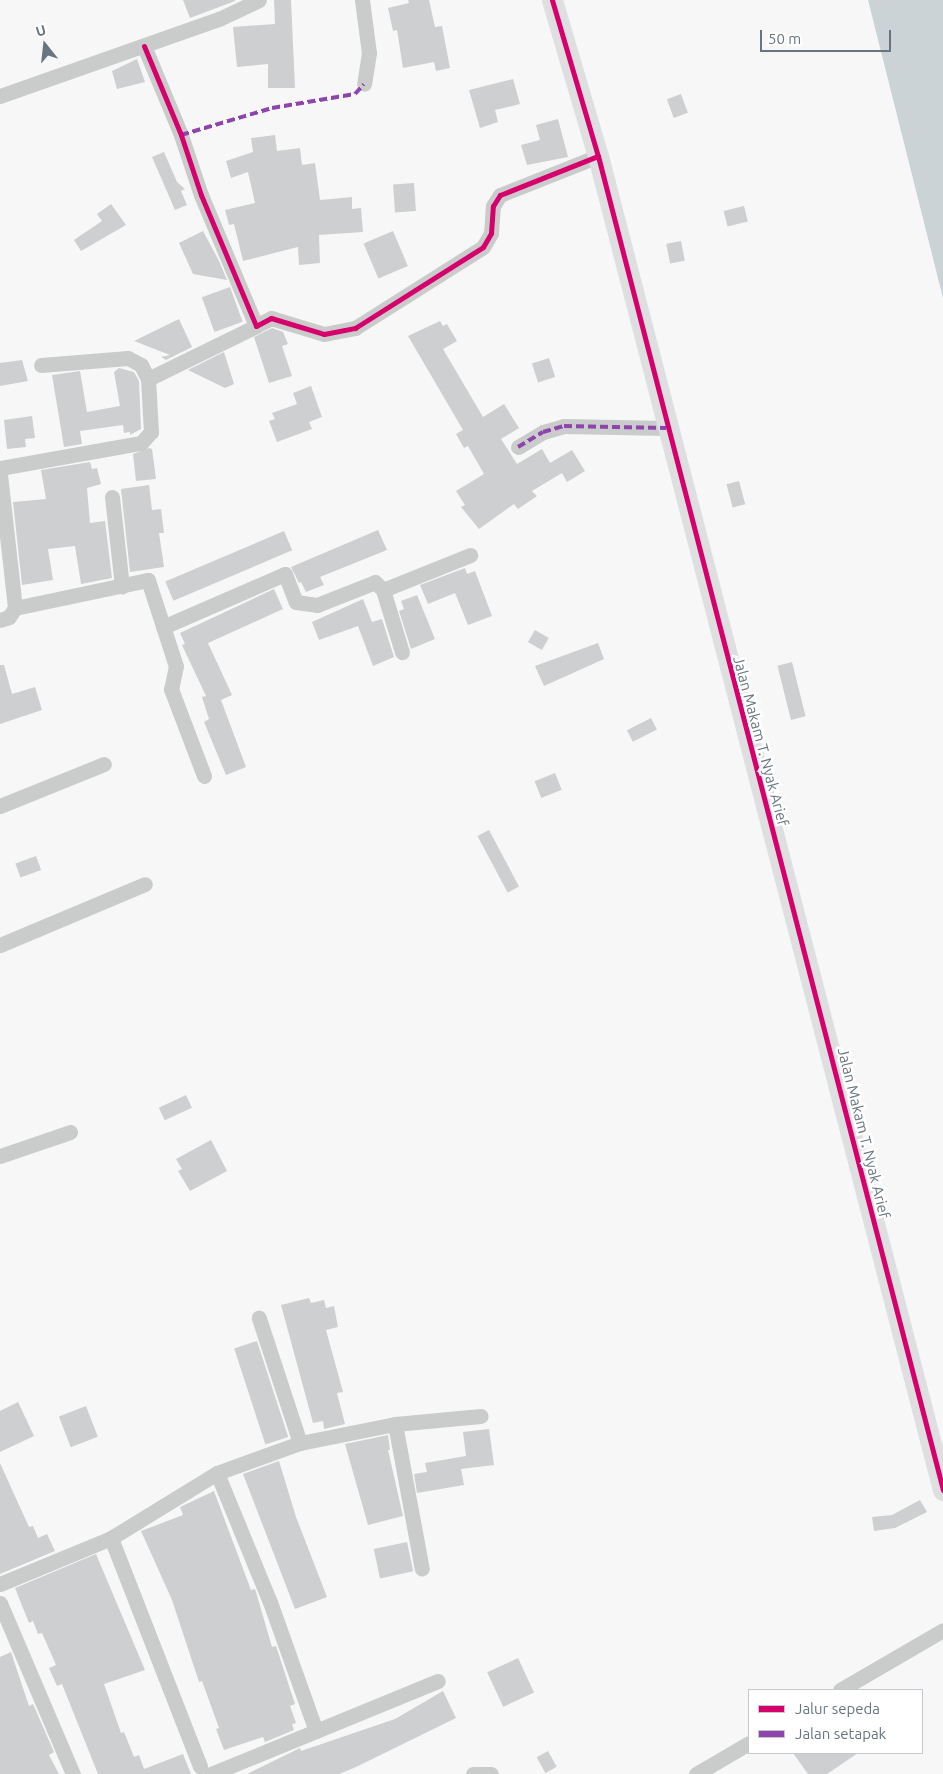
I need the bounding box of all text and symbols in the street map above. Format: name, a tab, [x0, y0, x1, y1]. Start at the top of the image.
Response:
north arrow	[20, 20, 70, 70]
scale bar	[763, 20, 894, 52]
text: U	[34, 22, 48, 40]
text: 50 m	[768, 30, 801, 47]
street label: Jalan Makam T. Nyak Arief	[730, 654, 792, 828]
street label: Jalan Makam T. Nyak Arief	[834, 1046, 894, 1220]
legend	[748, 1689, 923, 1754]
text: Jalur sepeda	[795, 1700, 880, 1717]
text: Jalan setapak	[795, 1725, 886, 1742]

